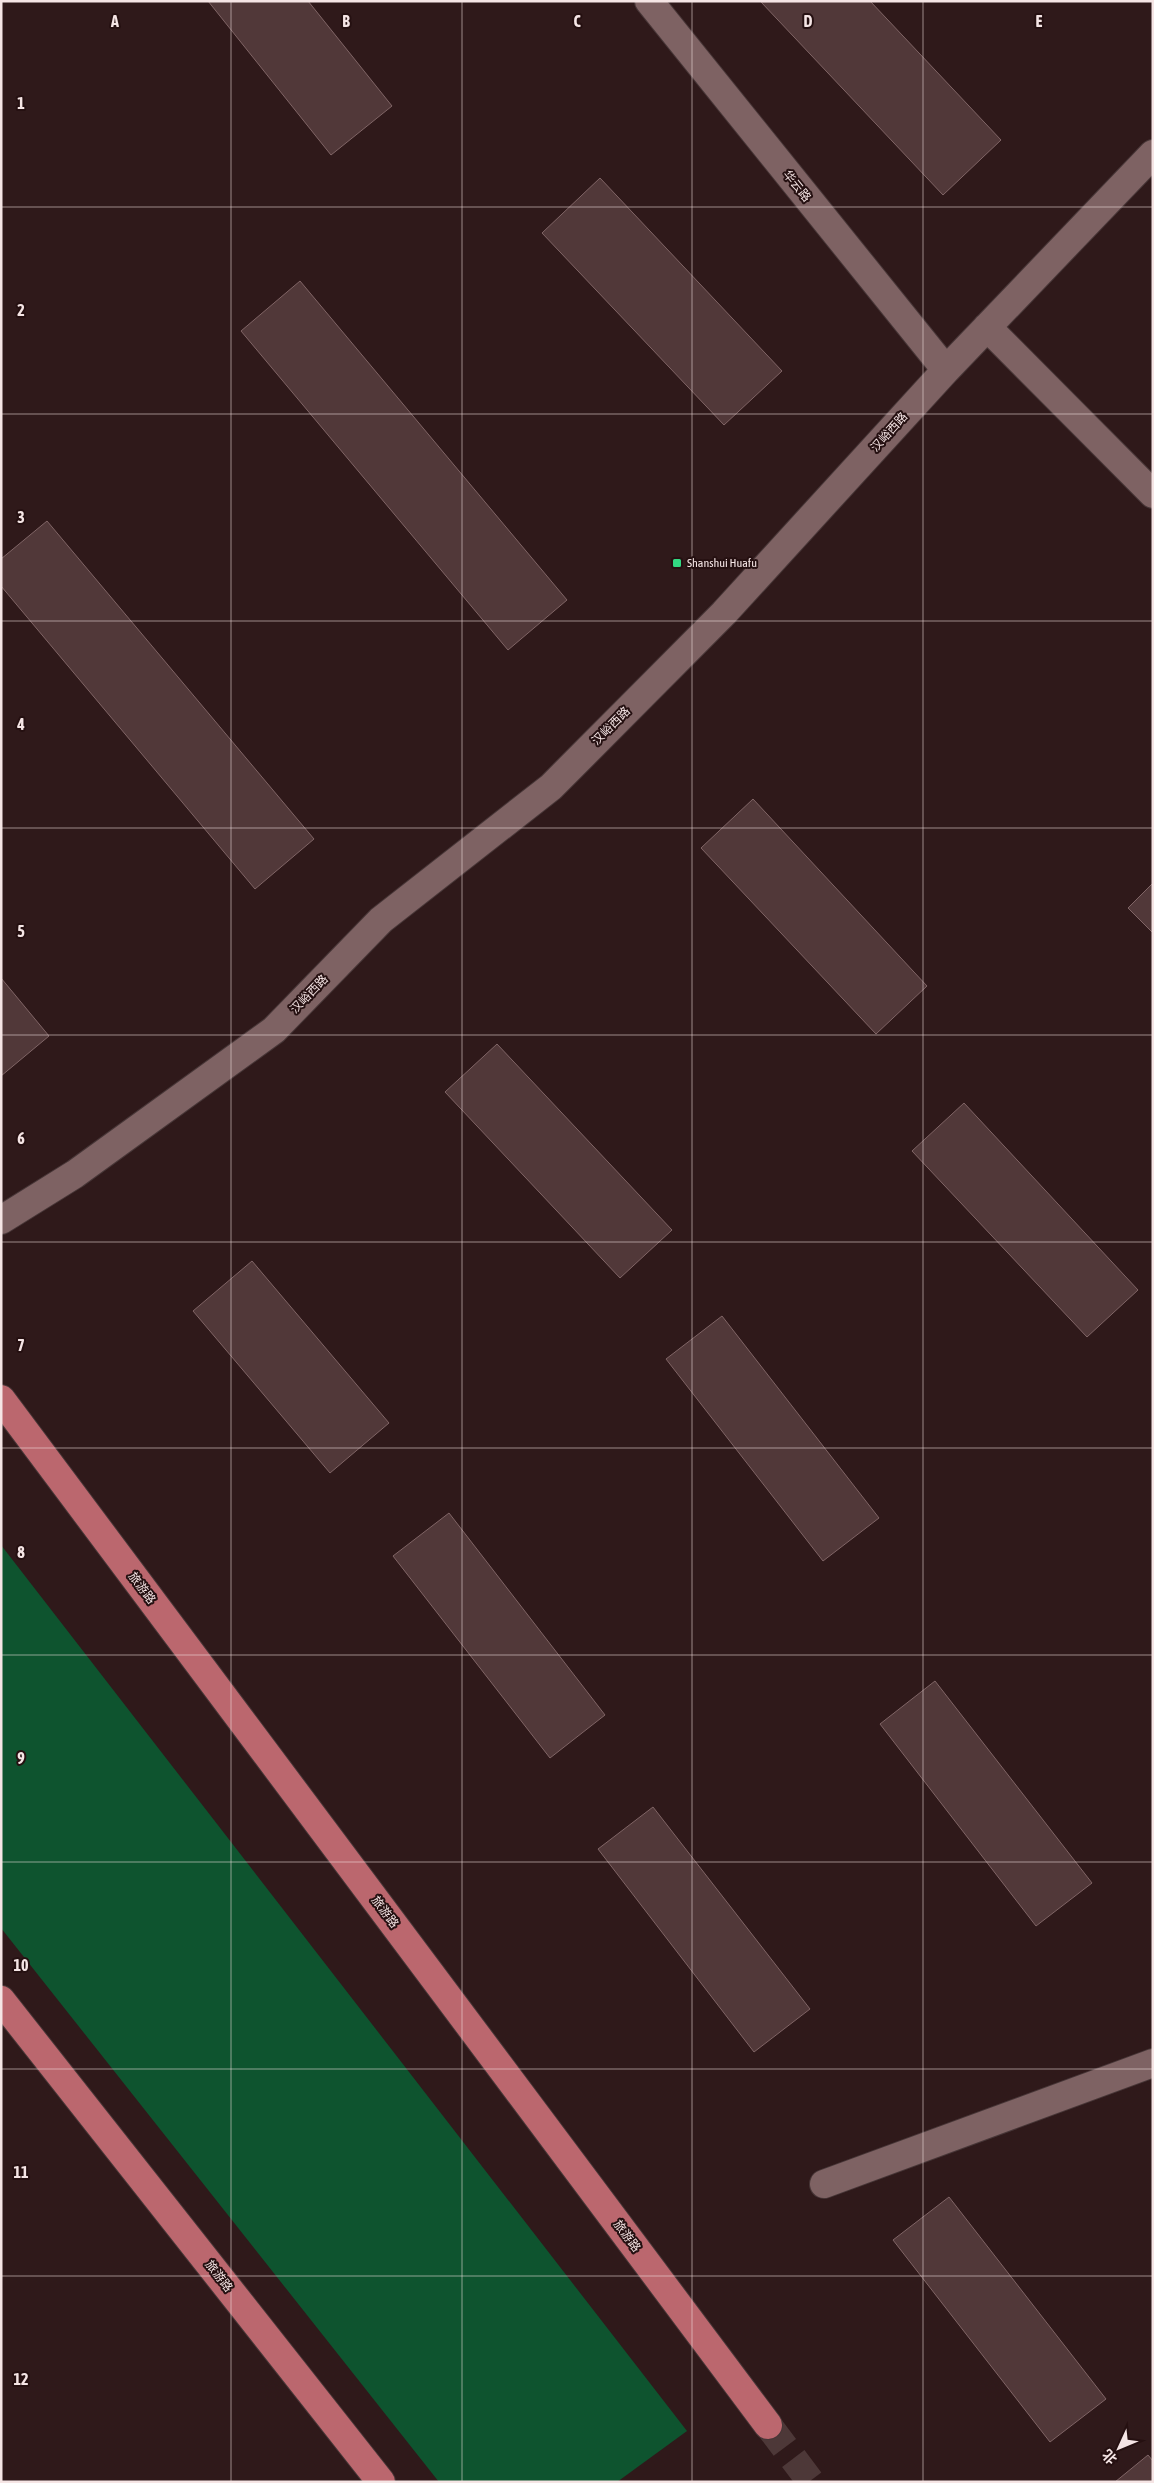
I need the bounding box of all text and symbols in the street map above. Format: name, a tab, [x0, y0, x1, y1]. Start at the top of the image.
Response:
text: A	[110, 12, 119, 30]
text: B	[342, 12, 350, 30]
text: C	[573, 12, 581, 30]
text: D	[804, 12, 813, 30]
text: E	[1036, 12, 1043, 30]
text: 1	[17, 94, 25, 112]
street label: 华云路	[780, 168, 814, 204]
text: 2	[17, 301, 25, 319]
street label: 汉峪西路	[868, 409, 910, 455]
text: 3	[17, 508, 25, 526]
place label: Shanshui Huafu	[687, 556, 757, 570]
marker: Shanshui Huafu	[671, 557, 683, 569]
street label: 汉峪西路	[589, 704, 633, 748]
text: 4	[16, 715, 25, 733]
text: 5	[17, 922, 25, 940]
street label: 汉峪西路	[287, 972, 331, 1016]
text: 6	[17, 1129, 25, 1147]
text: 7	[17, 1336, 25, 1354]
text: 8	[17, 1543, 25, 1561]
street label: 旅游路	[126, 1569, 158, 1607]
text: 9	[17, 1749, 25, 1767]
street label: 旅游路	[369, 1893, 401, 1931]
text: 10	[13, 1956, 29, 1974]
text: 11	[13, 2163, 29, 2181]
street label: 旅游路	[611, 2217, 643, 2255]
street label: 旅游路	[202, 2258, 236, 2294]
text: 12	[13, 2370, 29, 2388]
north arrow	[1094, 2423, 1144, 2473]
text: 北	[1099, 2446, 1120, 2468]

